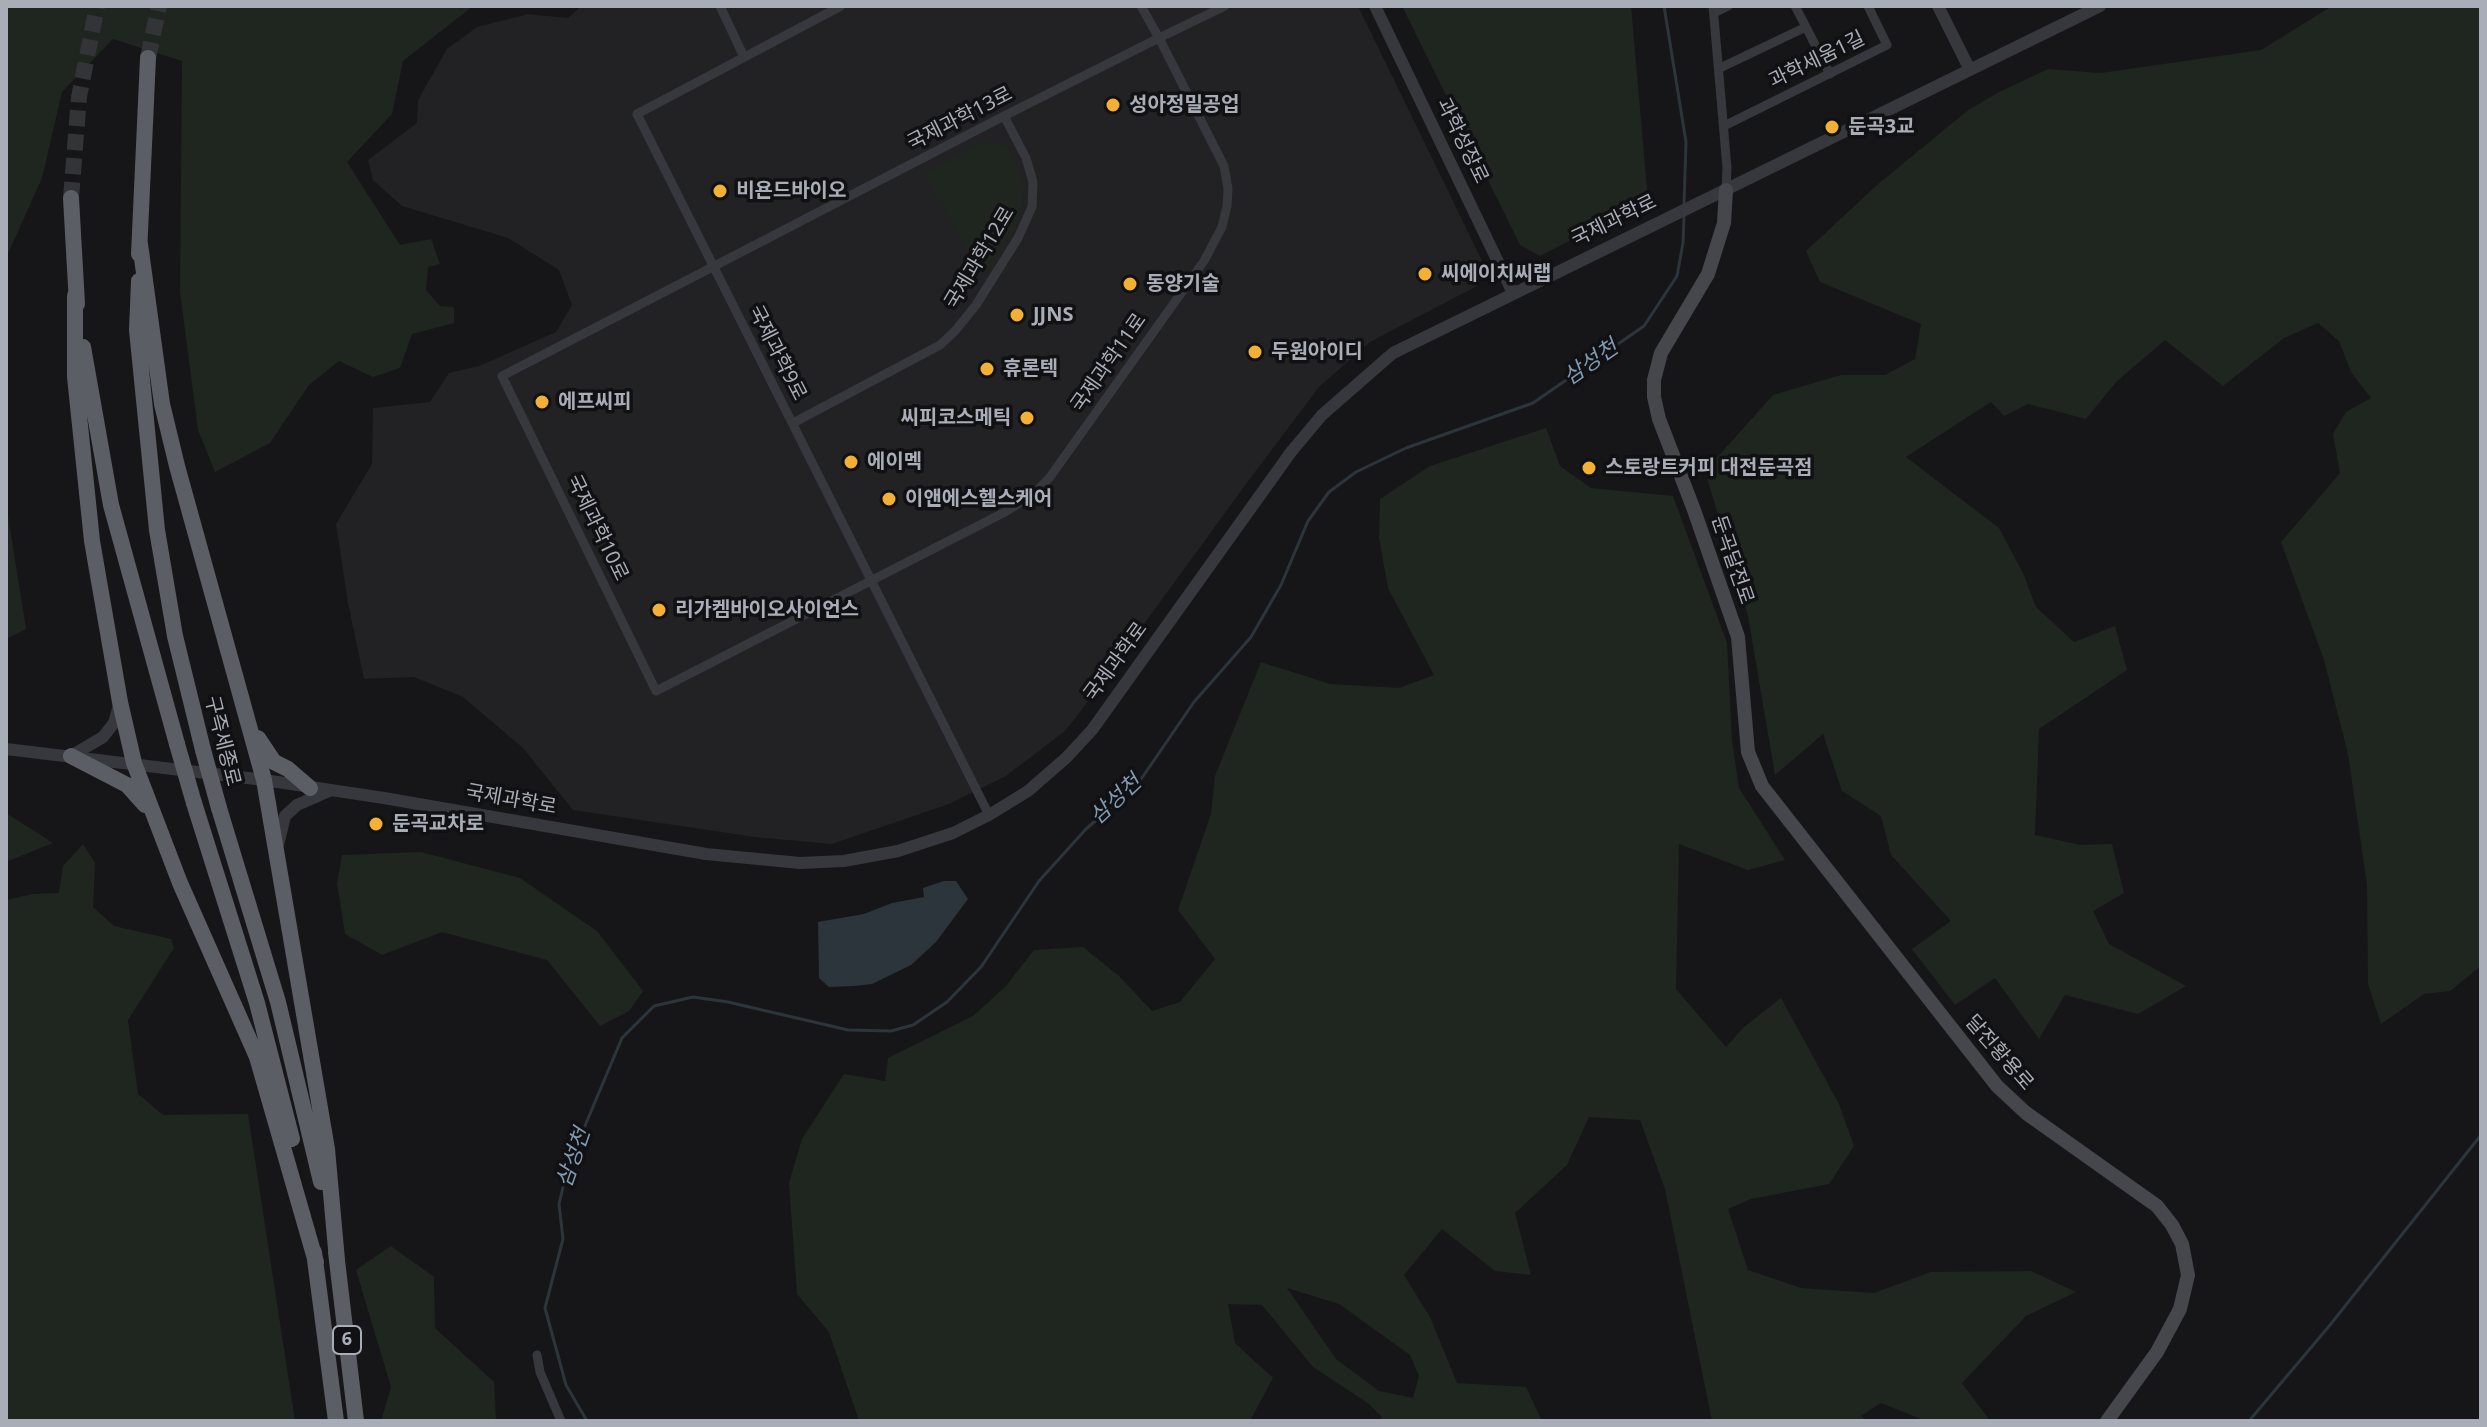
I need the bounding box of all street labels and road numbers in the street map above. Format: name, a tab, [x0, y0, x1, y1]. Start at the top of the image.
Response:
street label: 과학세움1길	[1765, 27, 1869, 93]
street label: 국제과학13로	[903, 82, 1017, 156]
street label: 과학성장로	[1431, 94, 1493, 188]
street label: 국제과학로	[1567, 190, 1661, 252]
street label: 국제과학12로	[940, 203, 1020, 313]
street label: 국제과학9로	[743, 301, 811, 405]
street label: 국제과학11로	[1066, 309, 1152, 417]
street label: 국제과학10로	[561, 471, 633, 585]
street label: 둔곡달전로	[1706, 513, 1758, 607]
street label: 국제과학로	[1079, 618, 1153, 706]
street label: 구즉세종로	[199, 693, 245, 789]
street label: 국제과학로	[464, 780, 558, 820]
street label: 달전황용로	[1960, 1010, 2038, 1096]
road number: 6	[333, 1326, 361, 1354]

